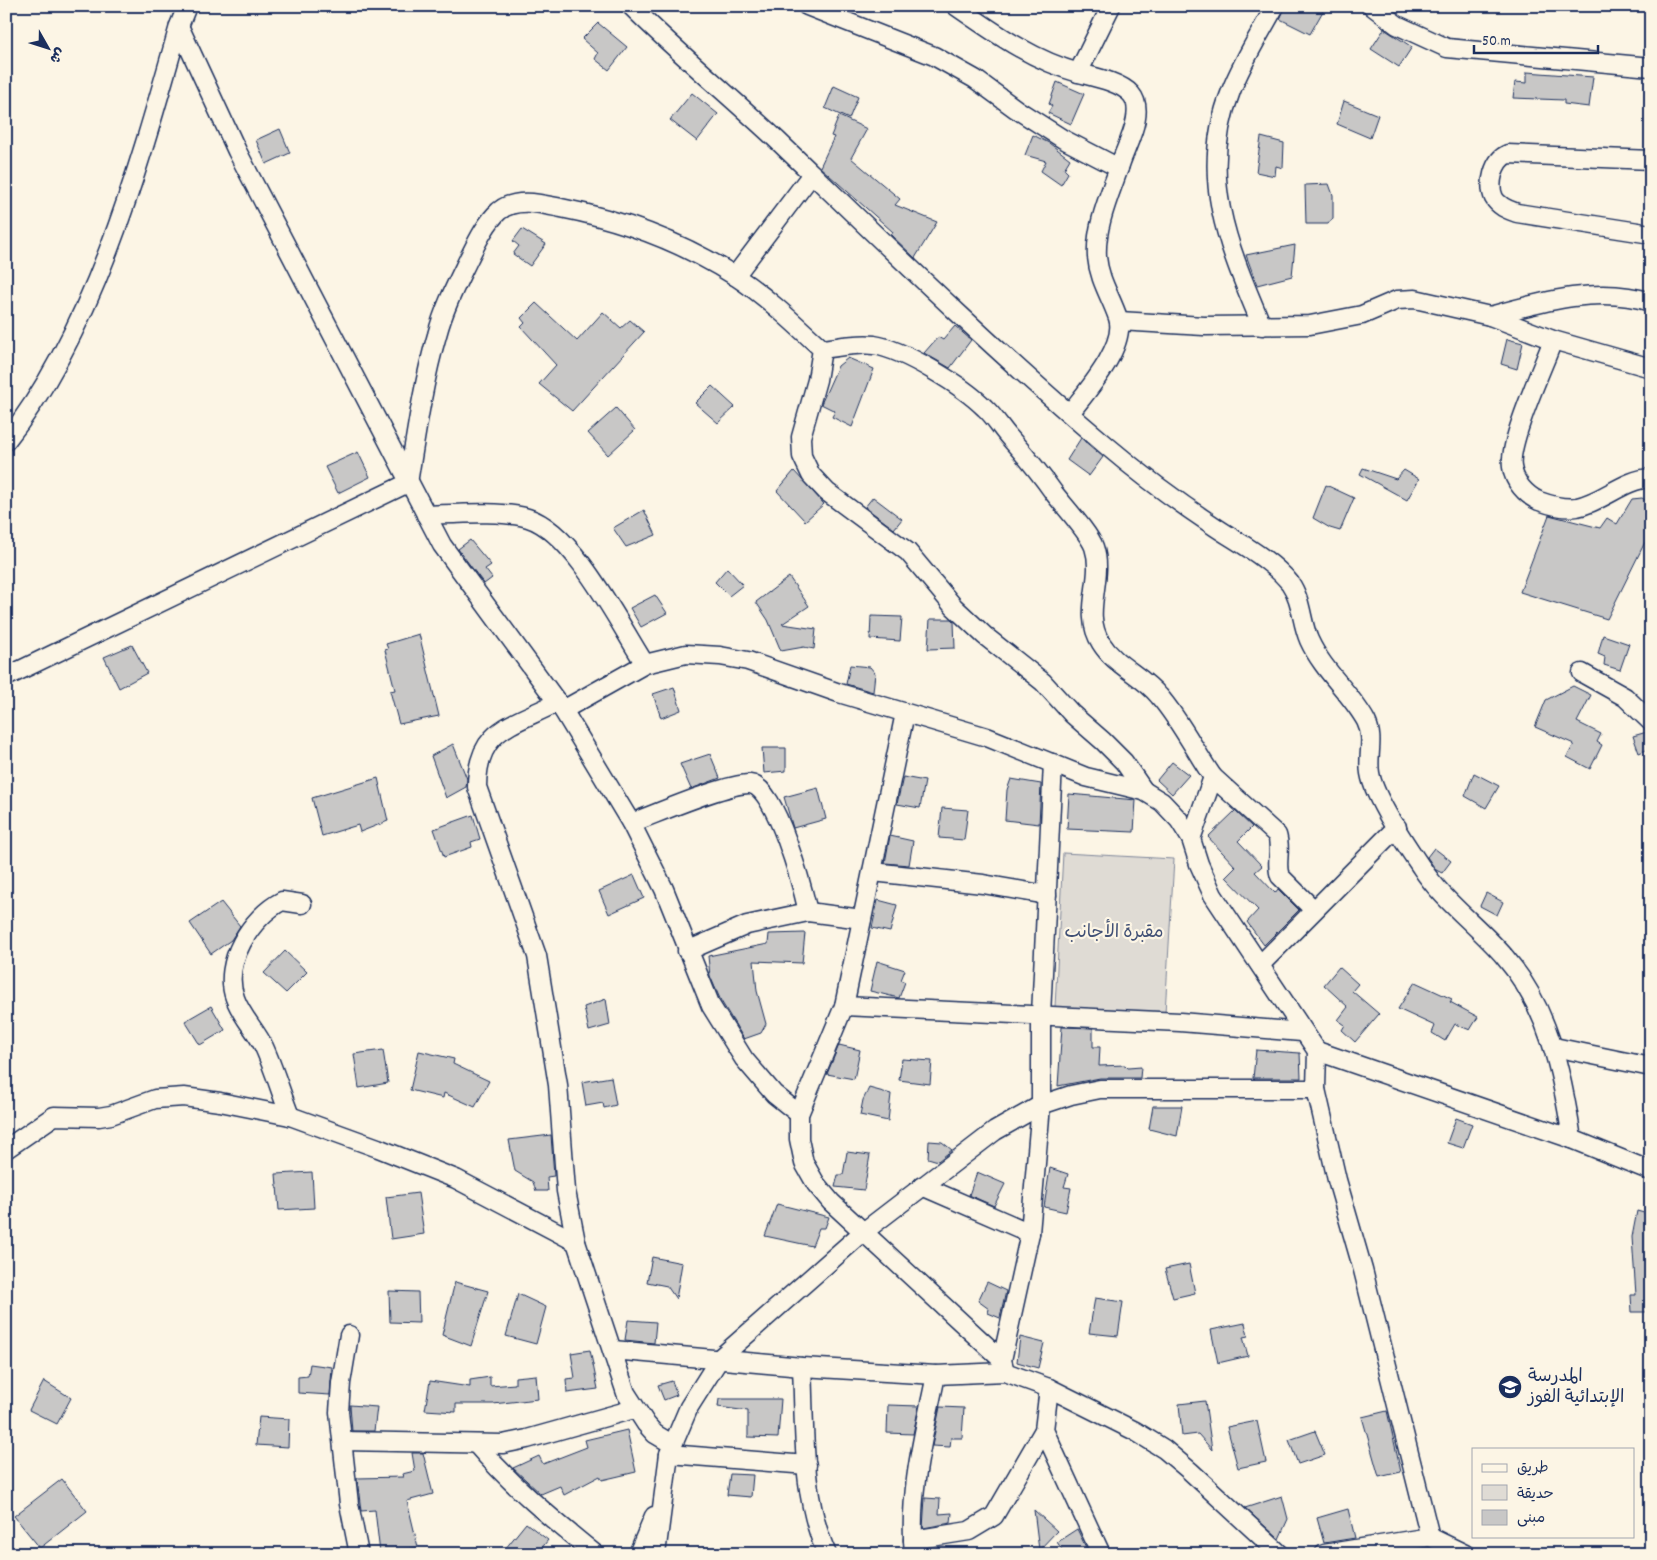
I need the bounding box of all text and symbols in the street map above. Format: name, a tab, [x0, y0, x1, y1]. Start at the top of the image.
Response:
north arrow	[22, 22, 72, 72]
scale bar	[1474, 22, 1598, 54]
text: 50 m	[1482, 31, 1511, 53]
text: ش	[44, 43, 69, 67]
park label: مقبرة الأجانب	[1064, 919, 1164, 946]
place label: المدرسة الإبتدائية الفوز	[1526, 1365, 1624, 1411]
school or university icon: المدرسة الإبتدائية الفوز	[1497, 1374, 1523, 1400]
legend	[1472, 1448, 1634, 1538]
text: طريق	[1517, 1458, 1549, 1480]
text: حديقة	[1517, 1484, 1554, 1506]
text: مبنى	[1517, 1508, 1545, 1530]

